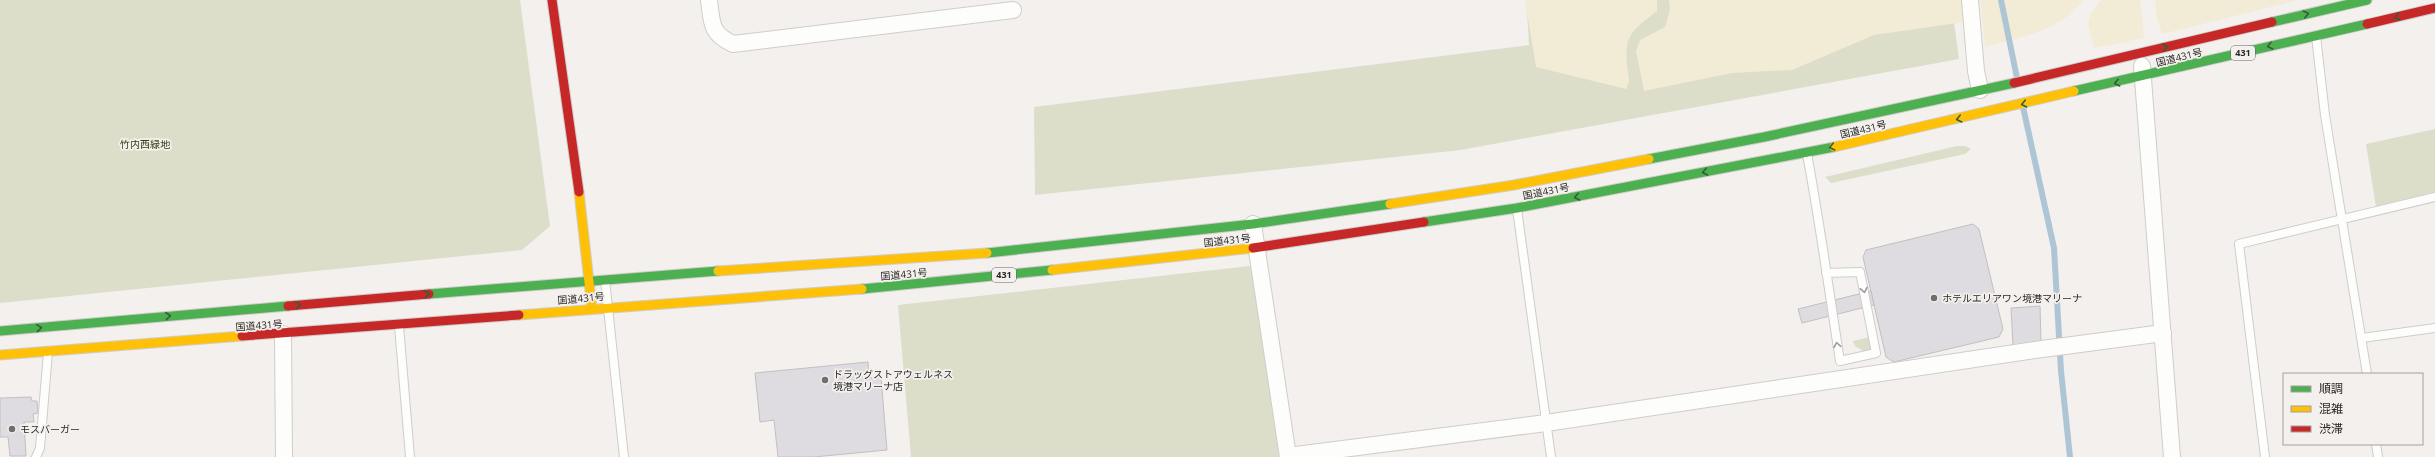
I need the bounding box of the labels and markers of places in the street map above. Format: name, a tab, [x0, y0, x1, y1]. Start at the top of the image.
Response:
place label: ホテルエリアワン境港マリーナ	[1942, 291, 2082, 305]
marker: ホテルエリアワン境港マリーナ	[1929, 293, 1939, 303]
place label: ドラッグストアウェルネス 境港マリーナ店	[833, 367, 953, 393]
marker: ドラッグストアウェルネス 境港マリーナ店	[820, 375, 830, 385]
place label: モスバーガー	[20, 422, 80, 436]
marker: モスバーガー	[7, 424, 17, 434]

